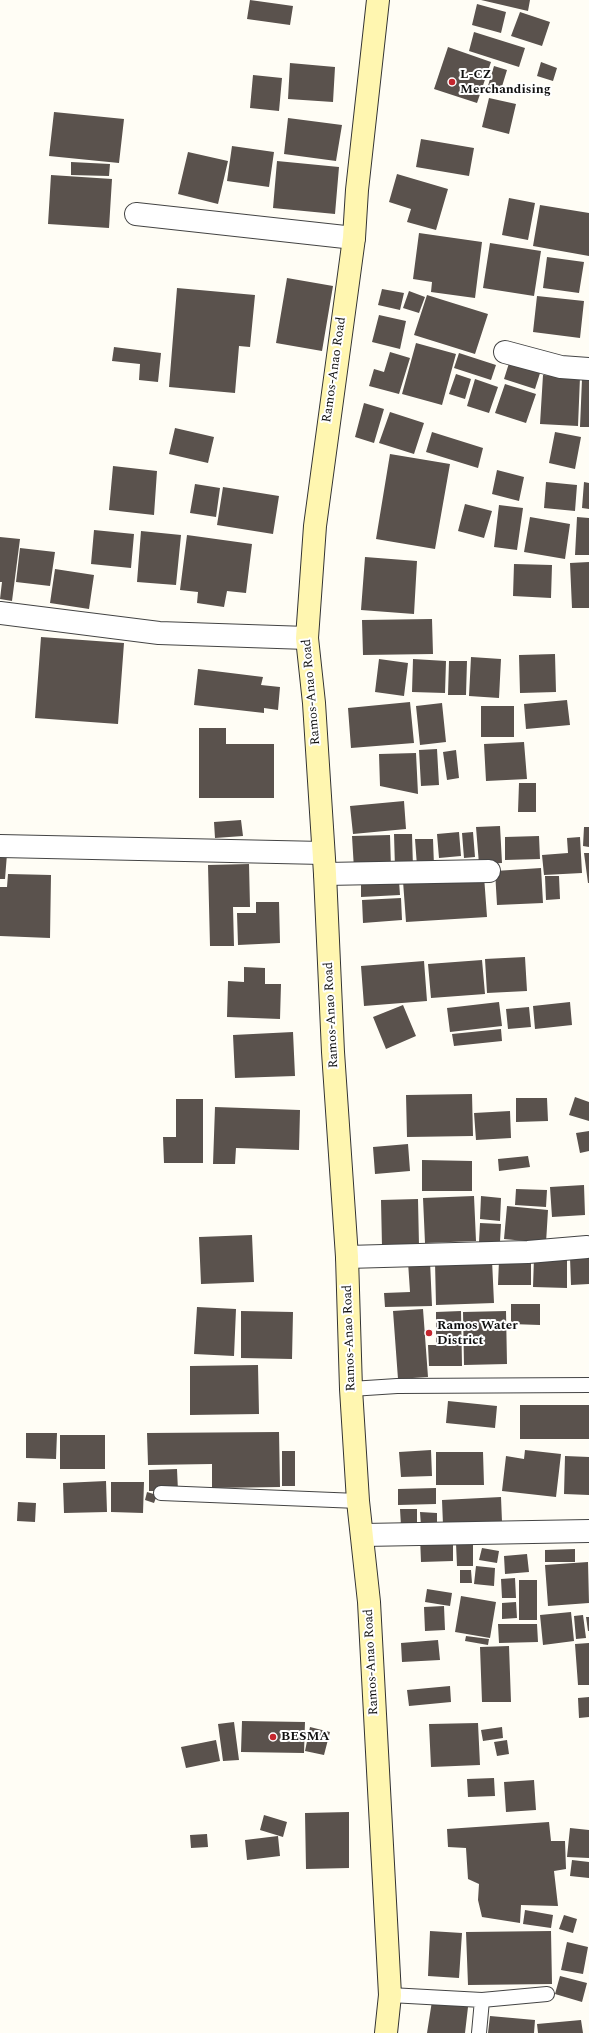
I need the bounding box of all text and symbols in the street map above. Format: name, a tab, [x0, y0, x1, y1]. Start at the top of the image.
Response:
place label: L-CZ Merchandising	[460, 67, 551, 98]
marker: L-CZ Merchandising	[447, 77, 457, 87]
street label: Ramos-Anao Road	[320, 316, 350, 424]
street label: Ramos-Anao Road	[300, 638, 324, 746]
street label: Ramos-Anao Road	[321, 961, 343, 1069]
street label: Ramos-Anao Road	[340, 1284, 360, 1392]
place label: Ramos Water District	[437, 1318, 518, 1349]
marker: Ramos Water District	[424, 1328, 434, 1338]
street label: Ramos-Anao Road	[361, 1608, 383, 1716]
place label: BESMA	[281, 1729, 329, 1745]
marker: BESMA	[268, 1732, 278, 1742]

